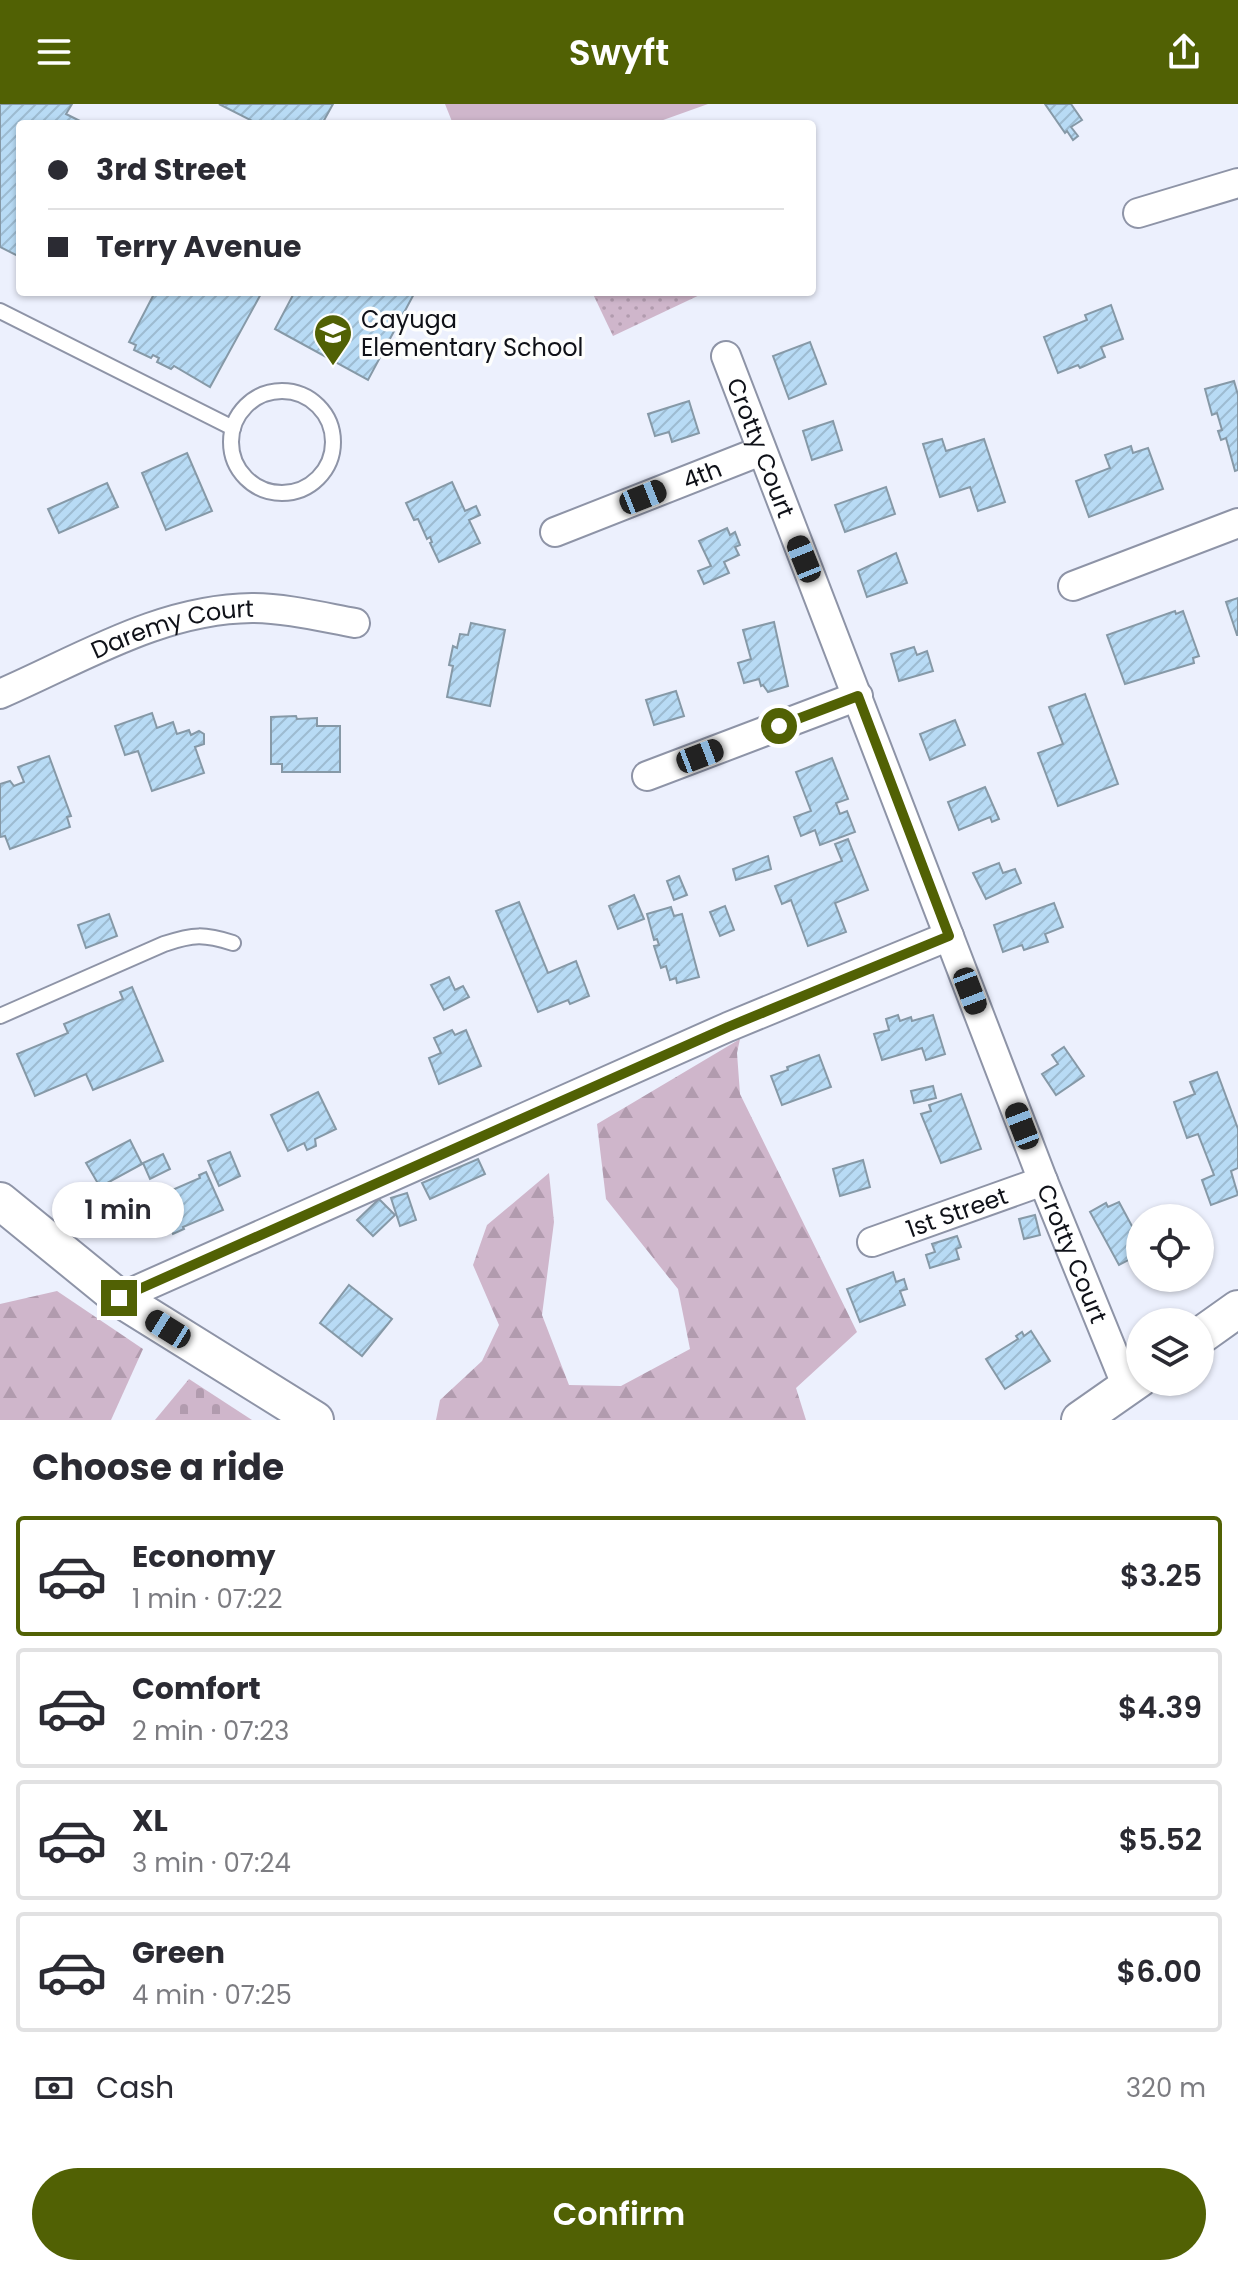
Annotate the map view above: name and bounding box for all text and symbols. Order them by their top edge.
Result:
text: Swyft [569,27,669,78]
icon: menu [32,30,76,74]
icon: share [1162,30,1206,74]
text: 3rd Street [96,148,246,191]
text: Terry Avenue [96,225,302,268]
place label: Cayuga Elementary School [361,303,584,364]
school or university icon: Cayuga Elementary School [312,312,354,367]
street label: Crotty Court [719,373,803,522]
street label: 4th [678,452,726,497]
car [616,477,670,517]
car [784,532,824,586]
street label: Daremy Court [85,591,254,666]
route start [761,708,797,744]
car [673,736,727,776]
car [950,964,990,1018]
car [1002,1099,1042,1153]
street label: 1st Street [901,1178,1012,1245]
street label: Crotty Court [1029,1179,1116,1328]
callout: 1 min [53,1182,185,1238]
text: 1 min [84,1192,152,1228]
map controls [1126,1204,1214,1396]
button: locate [1126,1204,1214,1292]
route end [101,1280,137,1316]
car [141,1306,195,1352]
button: layers [1126,1308,1214,1396]
text: Choose a ride [32,1442,284,1493]
text: Economy [132,1535,276,1578]
icon: car [36,1540,108,1612]
text: $3.25 [1120,1554,1202,1597]
text: 1 min · 07:22 [132,1581,282,1617]
text: Comfort [132,1667,261,1710]
icon: car [36,1672,108,1744]
text: $4.39 [1118,1686,1202,1729]
text: 2 min · 07:23 [132,1713,289,1749]
text: XL [132,1799,168,1842]
icon: car [36,1804,108,1876]
text: $5.52 [1119,1818,1202,1861]
text: 3 min · 07:24 [132,1845,291,1881]
text: Green [132,1931,225,1974]
icon: car [36,1936,108,2008]
text: $6.00 [1117,1950,1202,1993]
text: 4 min · 07:25 [132,1977,292,2013]
icon: cash [32,2066,76,2110]
text: Cash [96,2066,174,2109]
text: 320 m [1126,2070,1206,2106]
button: Confirm [32,2168,1206,2260]

